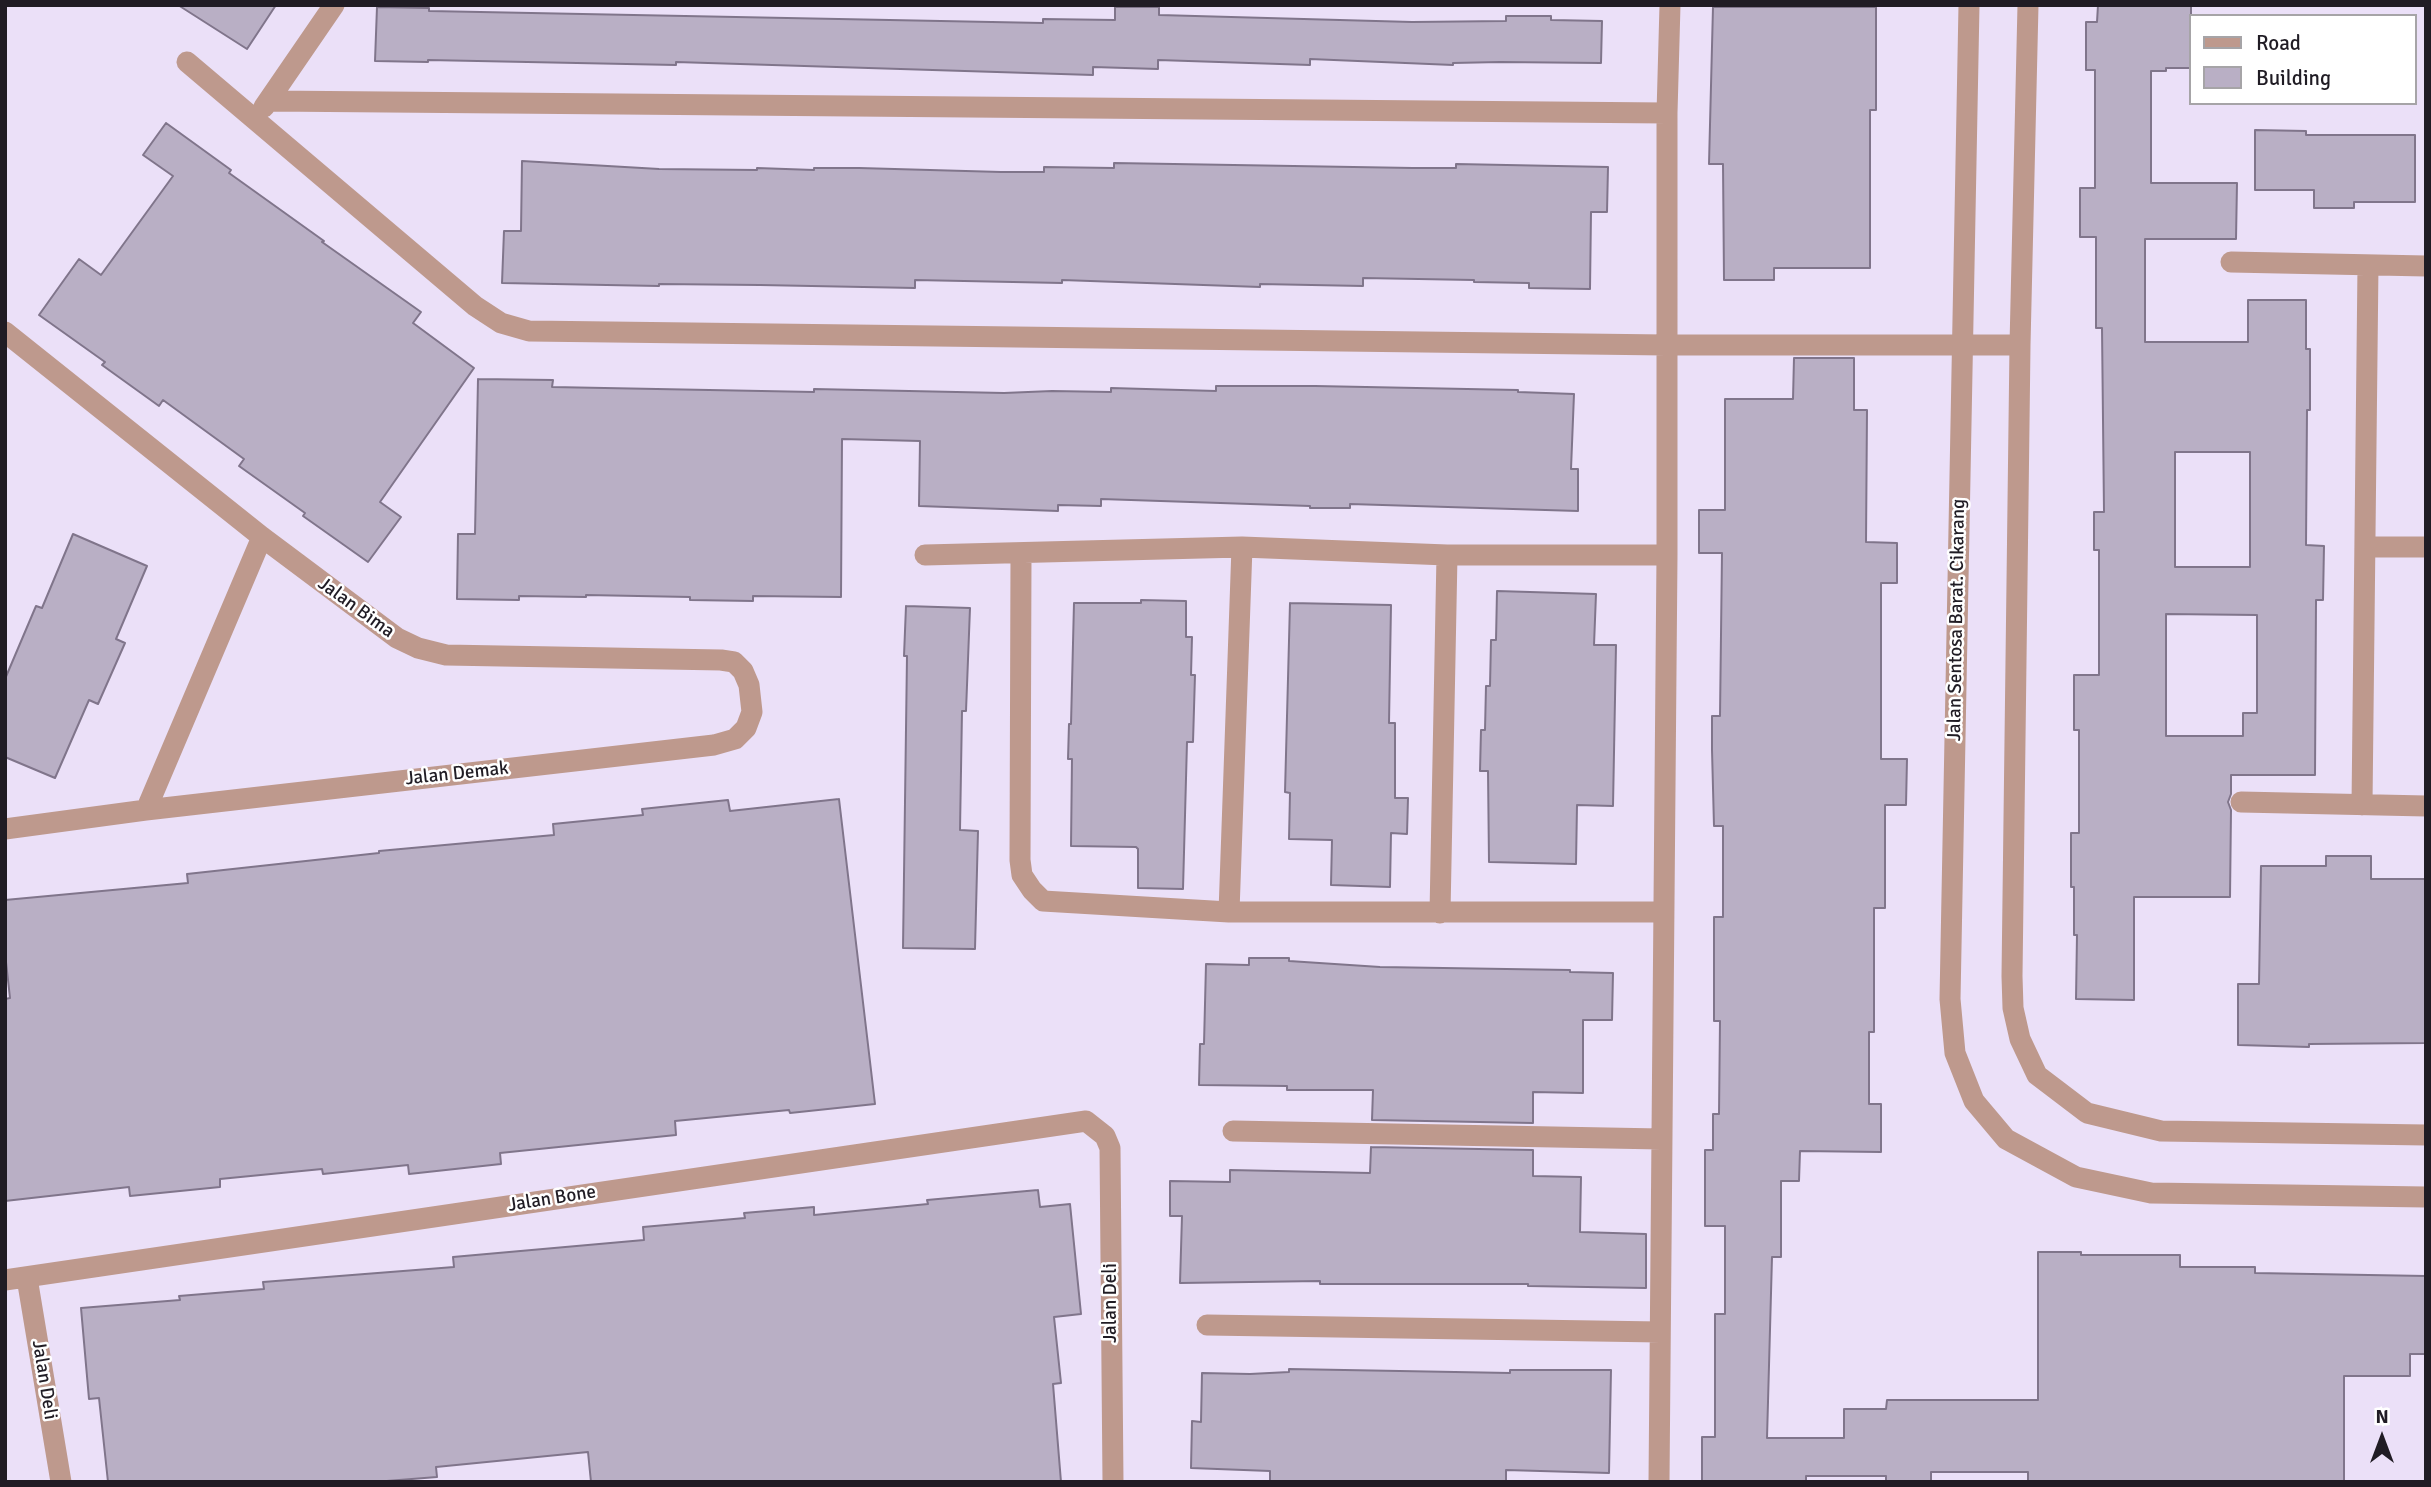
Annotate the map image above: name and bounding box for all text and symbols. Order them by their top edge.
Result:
legend [2190,14,2417,105]
text: Road [2256,30,2301,56]
text: Building [2256,65,2331,91]
street label: Jalan Sentosa Barat. Cikarang [1943,499,1971,741]
street label: Jalan Bima [313,573,399,643]
street label: Jalan Demak [404,757,510,791]
street label: Jalan Bone [506,1181,598,1217]
street label: Jalan Deli [1100,1263,1122,1343]
street label: Jalan Deli [26,1339,62,1421]
north arrow [2347,1403,2417,1473]
text: N [2375,1405,2389,1429]

